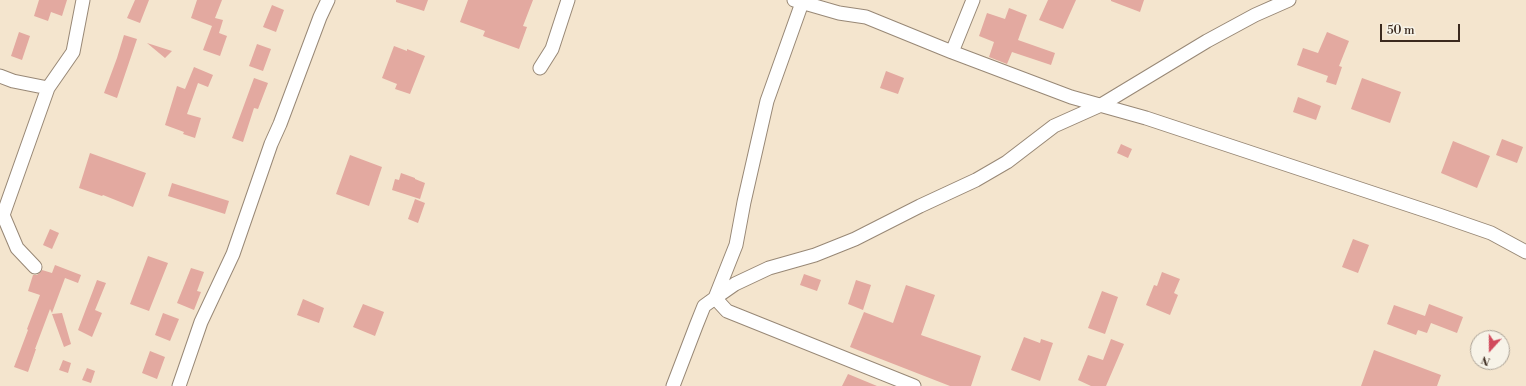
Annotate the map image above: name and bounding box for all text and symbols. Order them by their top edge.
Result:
scale bar [1382,16,1462,42]
text: 50 m [1387,23,1415,38]
north arrow [1470,330,1510,370]
text: N [1479,352,1493,368]

